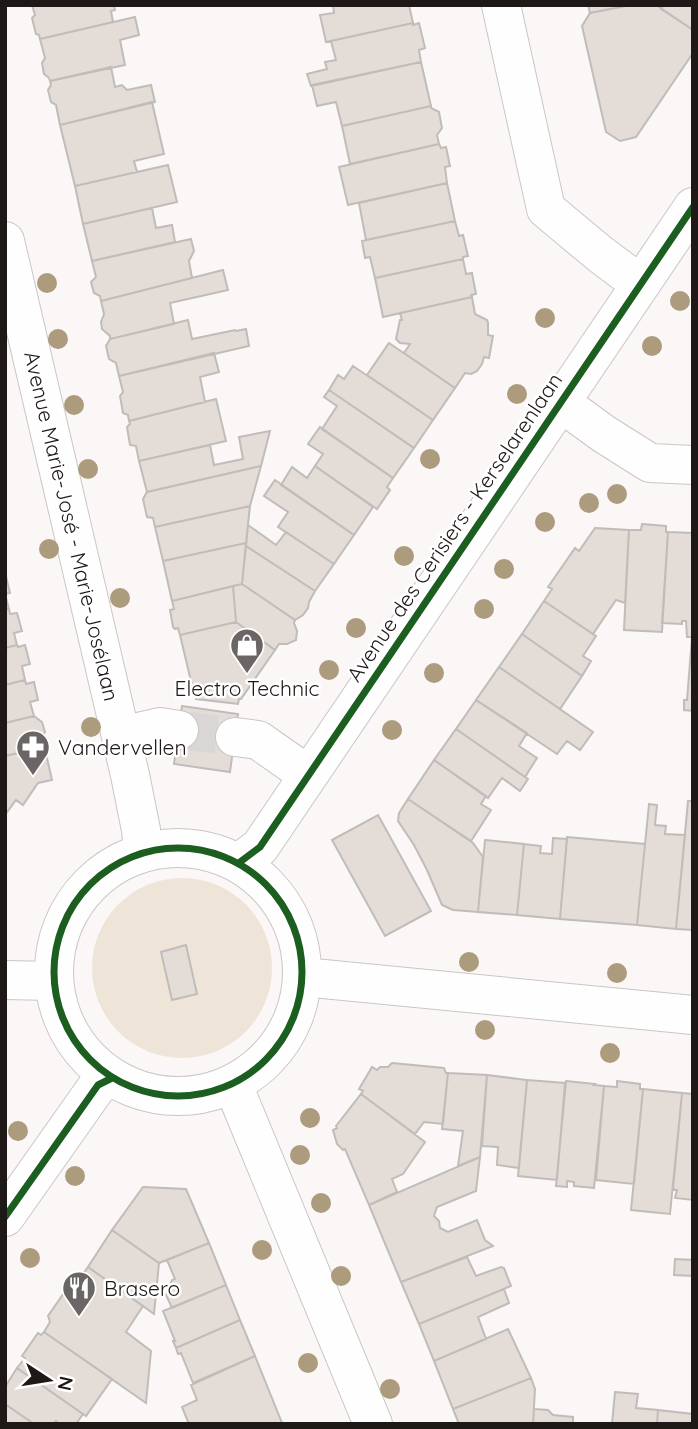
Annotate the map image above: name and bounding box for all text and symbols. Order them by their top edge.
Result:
street label: Avenue Marie-José - Marie-Josélaan [19,349,125,703]
street label: Avenue des Cerisiers - Kerselarenlaan [341,368,567,686]
shop icon: Electro Technic [228,626,266,675]
place label: Electro Technic [175,675,320,701]
pharmacy icon: Vandervellen [14,728,52,777]
place label: Vandervellen [58,734,187,760]
restaurant icon: Brasero [60,1269,98,1318]
place label: Brasero [104,1275,180,1301]
north arrow [14,1345,84,1415]
text: N [52,1374,79,1393]

